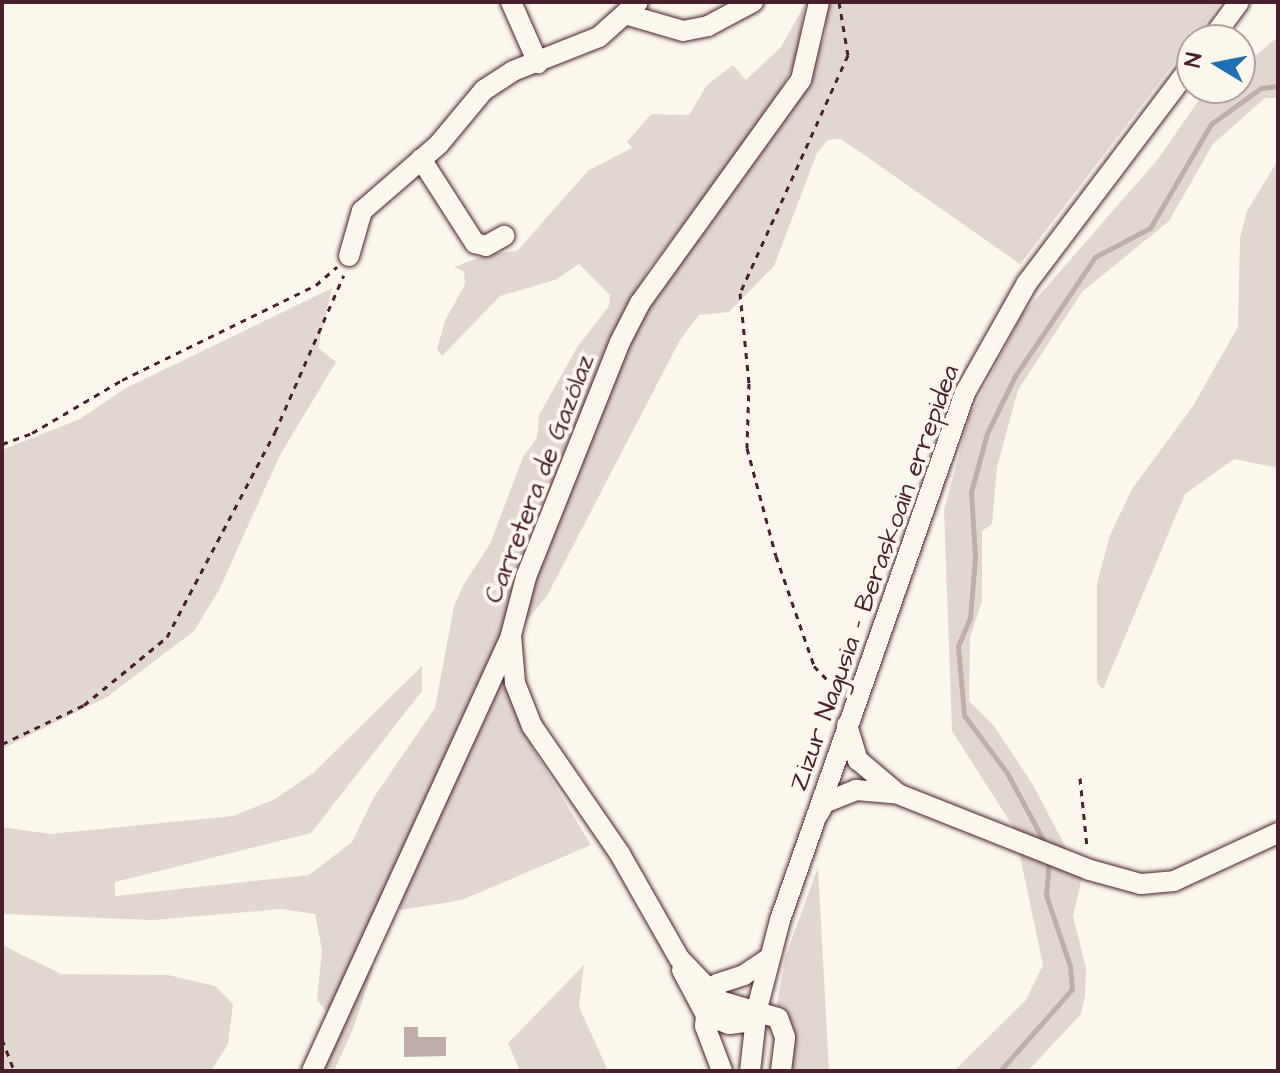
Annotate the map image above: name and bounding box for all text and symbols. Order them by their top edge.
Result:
north arrow [1176,24,1256,104]
text: N [1177,51,1210,70]
street label: Carretera de Gazólaz [478,350,602,608]
street label: Zizur Nagusia - Beraskoain errepidea [783,361,967,795]

